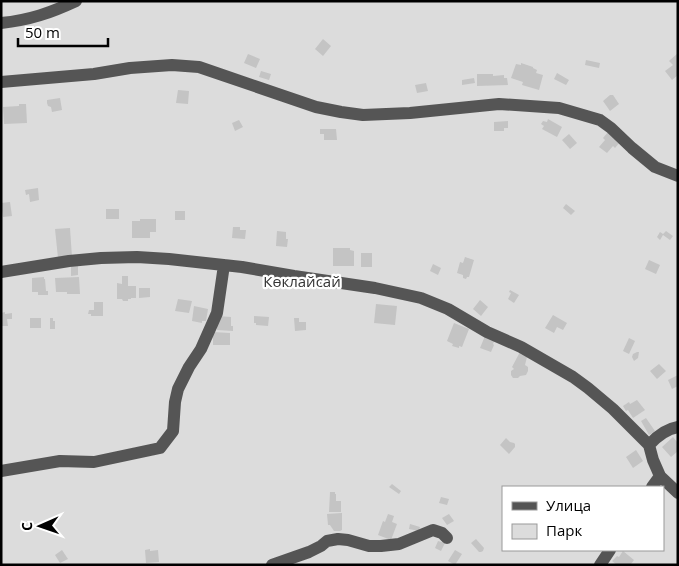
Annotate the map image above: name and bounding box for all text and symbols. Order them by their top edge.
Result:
scale bar [18,15,108,47]
text: 50 m [25,22,60,42]
park label: Көклайсай [263,271,341,291]
legend [502,486,664,551]
text: Улица [546,495,591,515]
north arrow [15,501,65,551]
text: Парк [546,520,582,540]
text: С [17,522,36,531]

